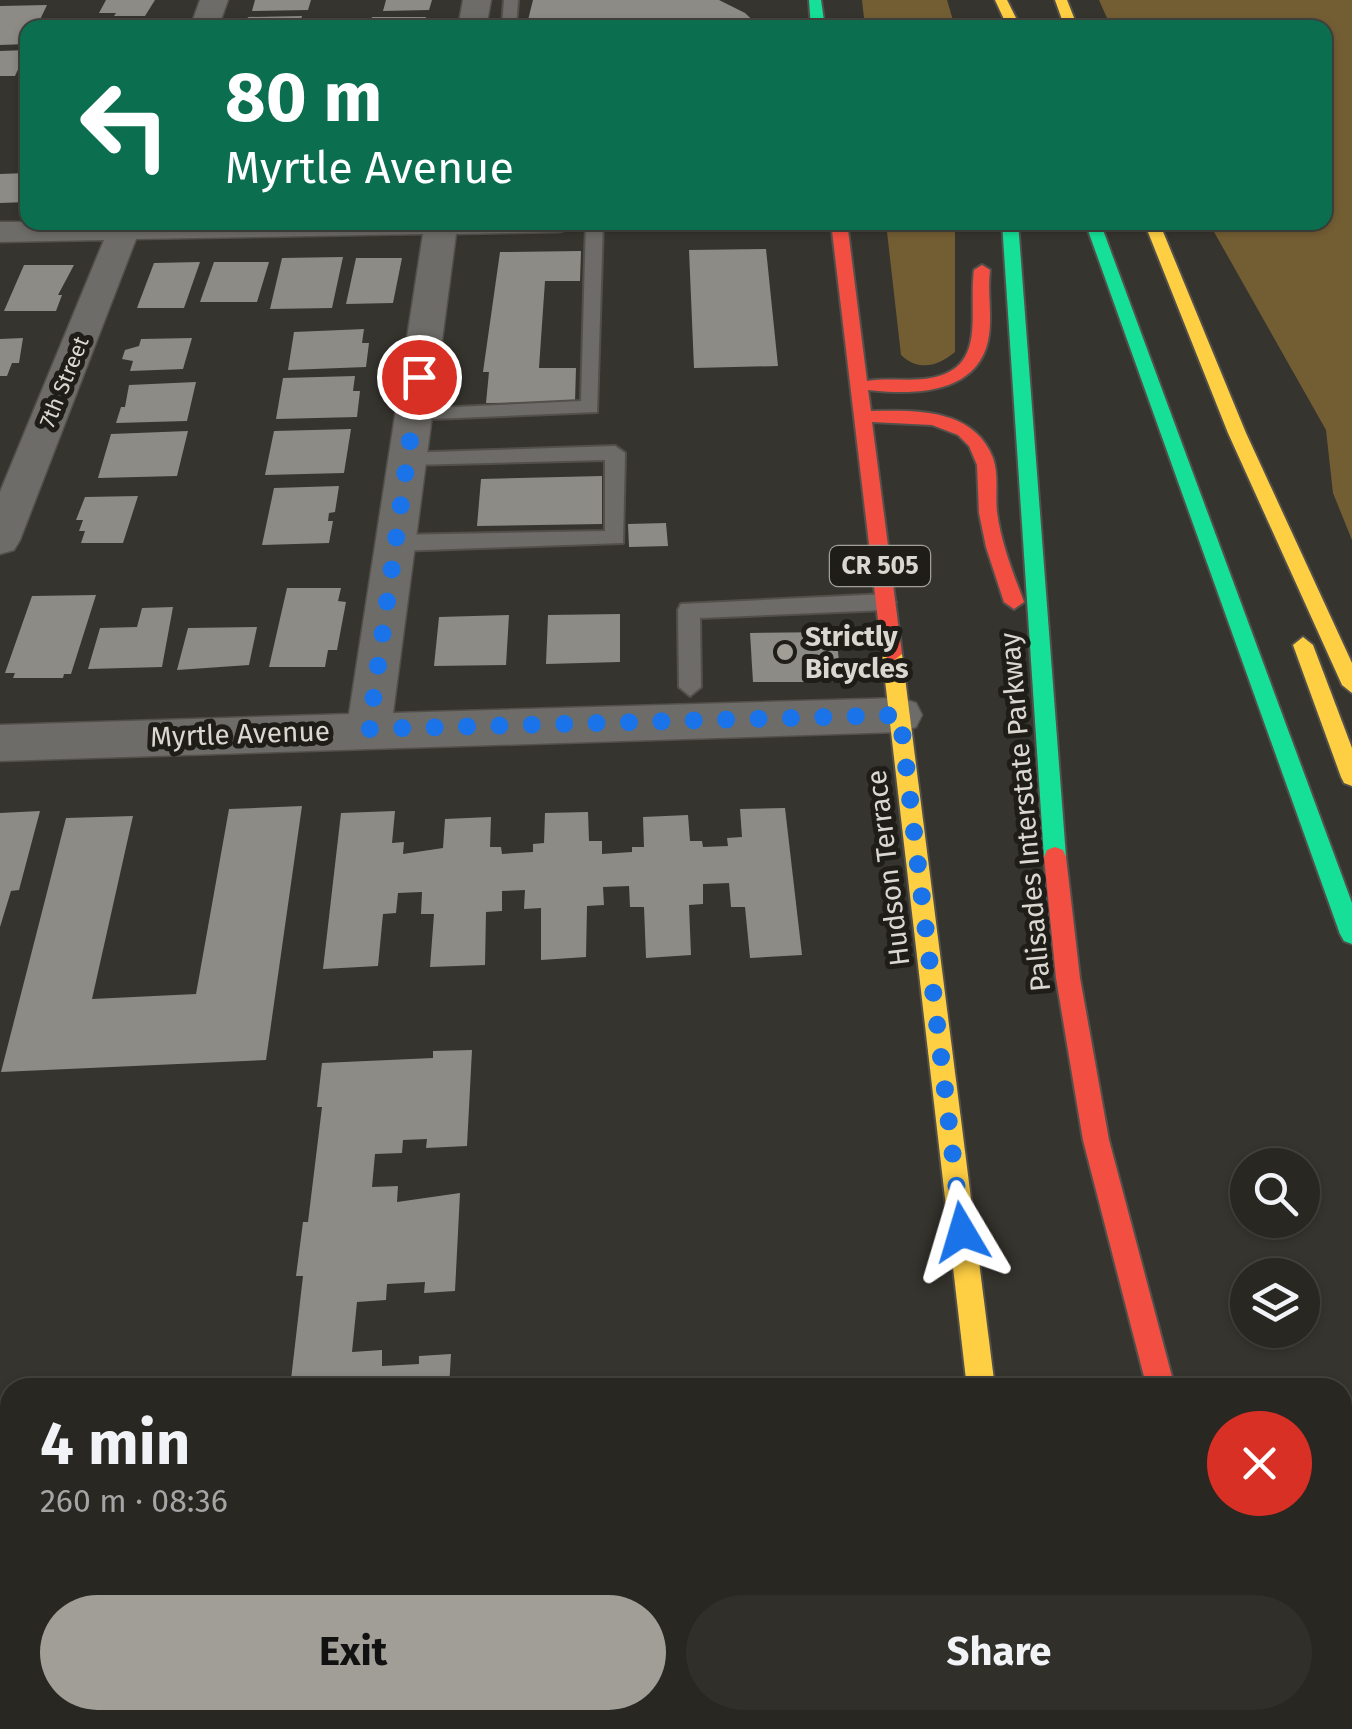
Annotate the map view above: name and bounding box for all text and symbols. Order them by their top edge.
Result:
text: 80 m [225,56,382,140]
icon: left [60,60,190,190]
text: Myrtle Avenue [225,141,514,195]
street label: 7th Street [33,332,95,432]
pin [377,335,462,420]
icon: arrive [392,350,447,405]
road number: CR 505 [830,546,930,586]
place label: Strictly Bicycles [805,620,908,685]
street label: Palisades Interstate Parkway [993,631,1057,993]
marker: Strictly Bicycles [774,641,796,663]
street label: Myrtle Avenue [150,714,330,754]
street label: Hudson Terrace [860,768,916,968]
map controls [1230,1148,1320,1348]
button: search [1230,1148,1320,1238]
position arrow [910,1180,1014,1284]
button: layers [1230,1258,1320,1348]
text: 4 min [40,1408,190,1480]
button: close [1207,1411,1312,1516]
text: 260 m · 08:36 [40,1482,228,1520]
button: Exit [40,1595,666,1710]
button: Share [686,1595,1312,1710]

